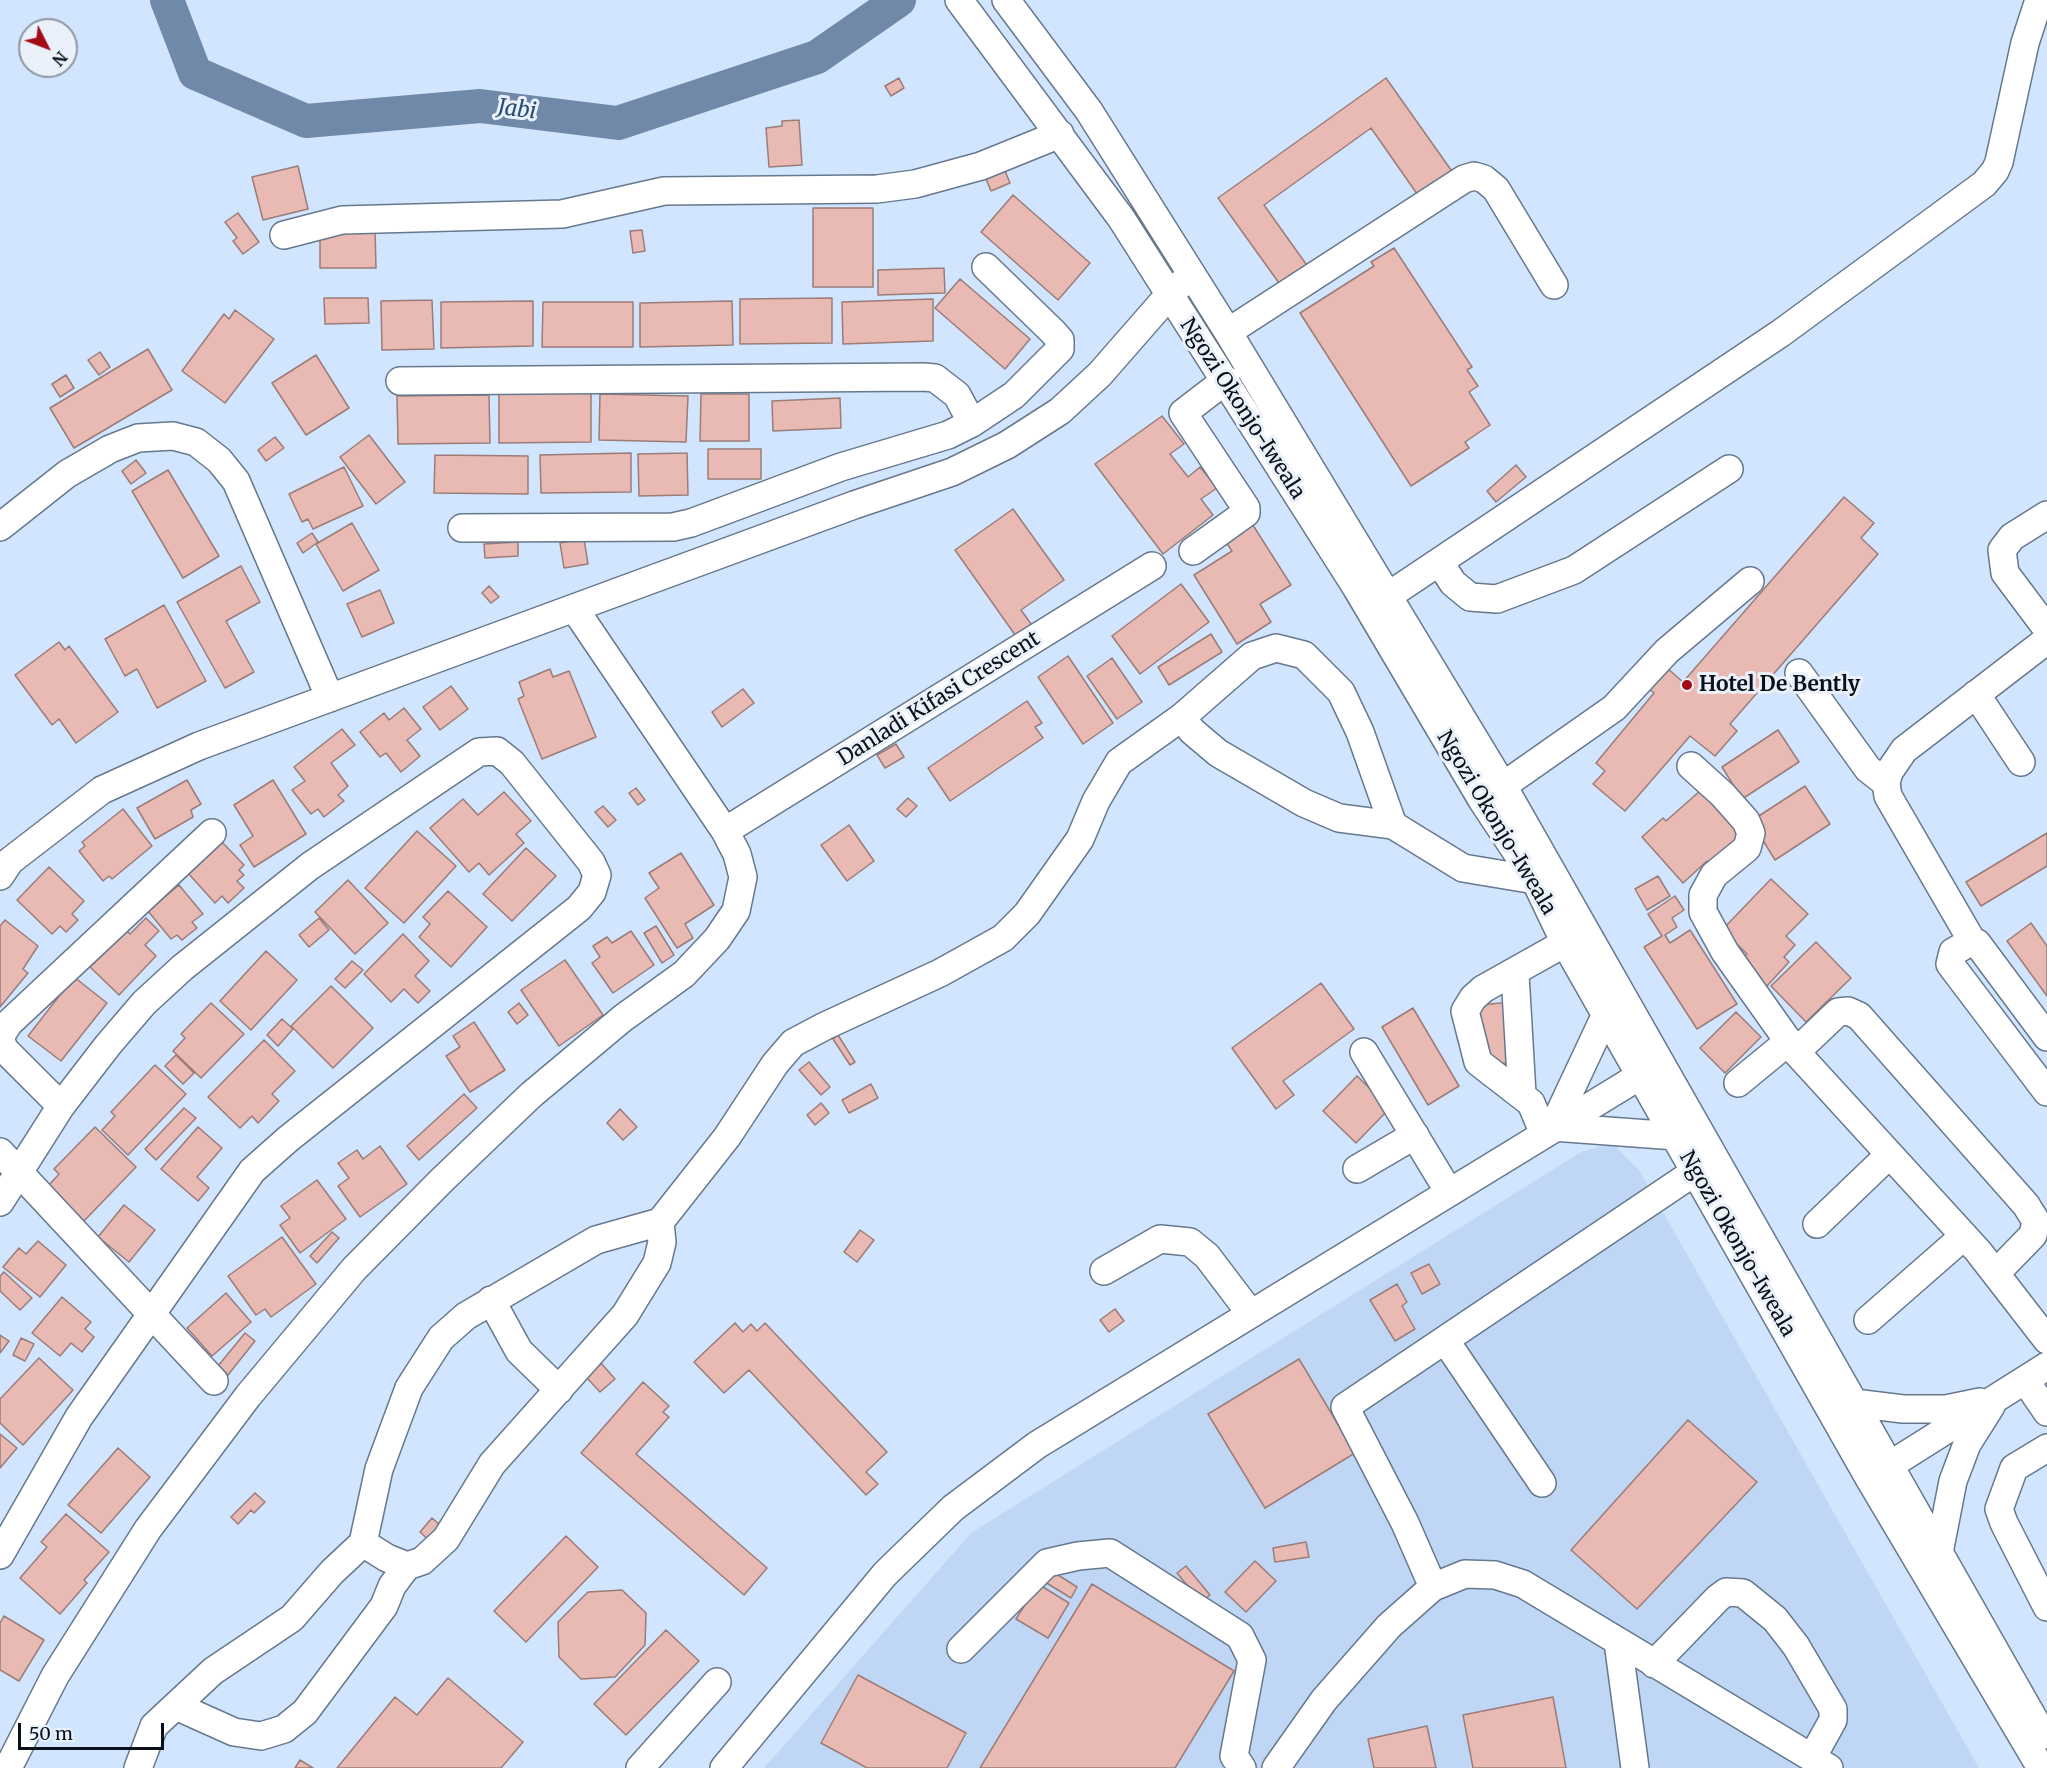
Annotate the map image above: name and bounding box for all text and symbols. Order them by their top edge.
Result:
north arrow [18,18,78,78]
text: N [48,47,72,70]
water label: Jabi [497,95,537,125]
street label: Ngozi Okonjo-Iweala [1174,314,1310,504]
street label: Danladi Kifasi Crescent [833,626,1045,772]
place label: Hotel De Bently [1699,672,1860,698]
marker: Hotel De Bently [1680,678,1694,692]
street label: Ngozi Okonjo-Iweala [1431,726,1561,920]
street label: Ngozi Okonjo-Iweala [1674,1147,1800,1341]
scale bar [21,1711,166,1749]
text: 50 m [29,1722,73,1745]

